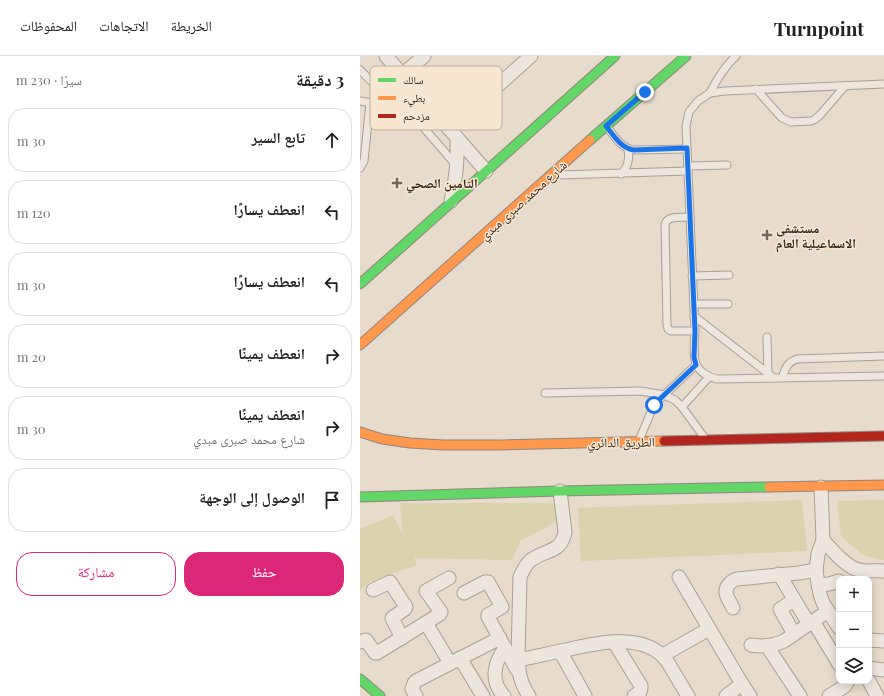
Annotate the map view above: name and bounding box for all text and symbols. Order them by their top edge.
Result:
text: Turnpoint [774,15,864,41]
text: المحفوظات [20,16,77,35]
text: الاتجاهات [99,16,149,35]
text: الخريطة [171,16,212,35]
legend [370,66,502,130]
text: 3 دقيقة [296,68,344,90]
text: سيرًا · 230 m [16,71,82,88]
text: سالك [403,72,423,87]
route end [636,83,654,101]
text: بطيء [403,90,425,107]
text: مزدحم [403,108,430,124]
text: تابع السير [251,127,305,147]
icon: ahead [321,129,343,151]
text: 30 m [17,132,45,149]
street label: شارع محمد صبرى مبدي [475,156,572,246]
place label: التامين الصحي [406,174,478,194]
marker: التامين الصحي [391,177,403,189]
text: انعطف يسارًا [233,199,305,219]
icon: left [321,201,343,223]
text: 120 m [17,204,51,221]
place label: مستشفى الاسماعيلية العام [776,219,856,253]
marker: مستشفى الاسماعيلية العام [761,229,773,241]
text: انعطف يسارًا [233,271,305,291]
icon: left [321,273,343,295]
text: 30 m [17,276,45,293]
text: انعطف يمينًا [238,343,305,363]
icon: right [321,345,343,367]
text: 20 m [17,348,46,365]
route start [645,396,663,414]
text: انعطف يمينًا [238,404,305,424]
icon: right [321,417,343,439]
text: 30 m [17,420,45,437]
text: شارع محمد صبرى مبدي [193,430,305,447]
street label: الطريق الدائري [587,432,655,454]
text: الوصول إلى الوجهة [199,487,305,507]
icon: arrive [321,489,343,511]
button: مشاركة [16,552,176,596]
button: حفظ [184,552,344,596]
map controls [836,576,872,684]
button: + [836,576,872,612]
button: − [836,612,872,648]
button: layers [836,648,872,684]

